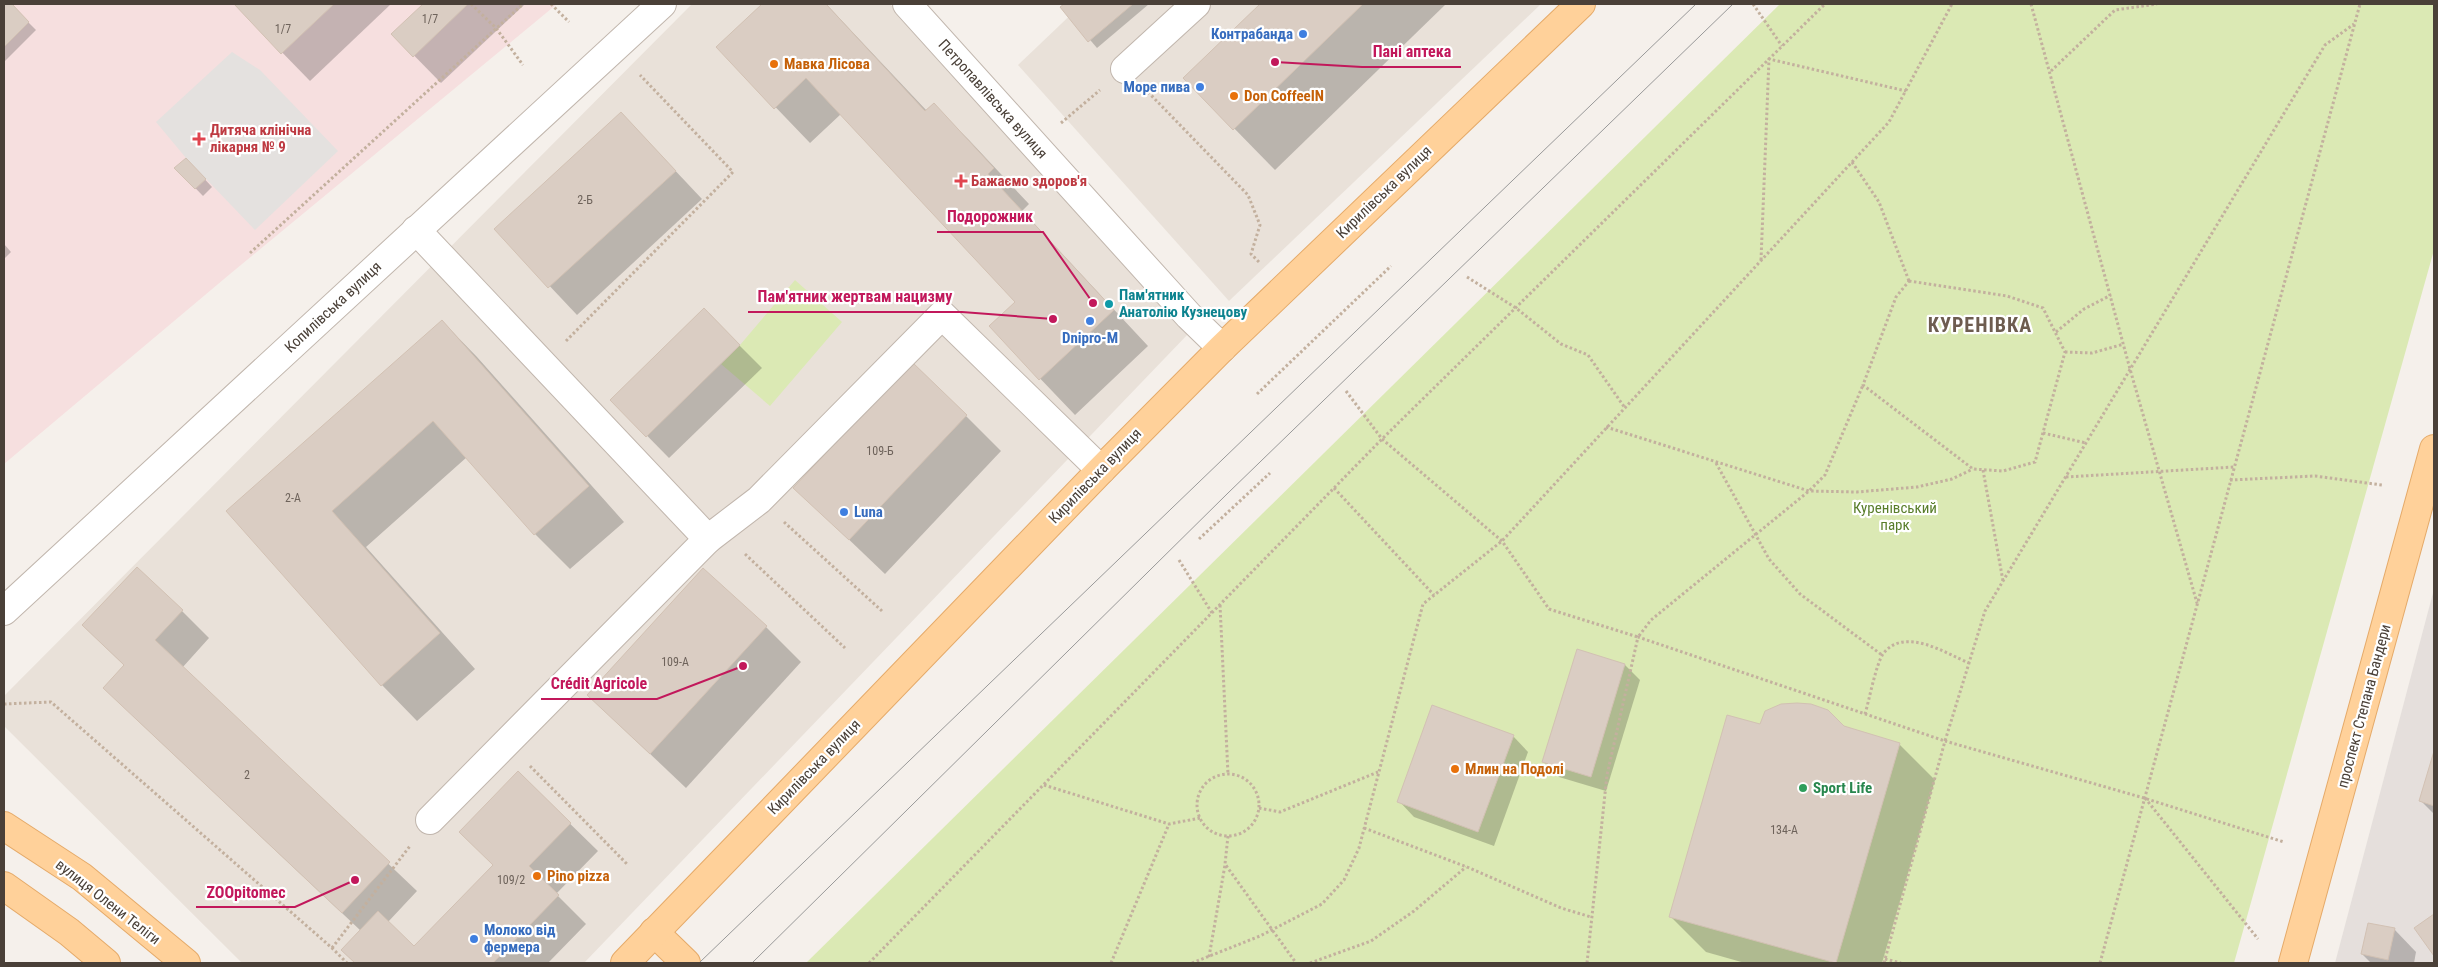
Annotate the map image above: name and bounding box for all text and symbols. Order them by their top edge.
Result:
house number: 1/7 [422,12,438,26]
house number: 1/7 [275,22,291,36]
place label: Контрабанда [1211,25,1293,43]
marker: Контрабанда [1297,28,1309,40]
street label: Петропавлівська вулиця [935,36,1051,162]
callout: Пані аптека [1362,36,1461,67]
text: Пані аптека [1373,42,1452,61]
place label: Мавка Лісова [784,55,870,73]
marker: Мавка Лісова [768,58,780,70]
place label: Море пива [1124,78,1190,96]
marker: Море пива [1194,81,1206,93]
place label: Don CoffeeIN [1244,87,1324,105]
marker: Don CoffeeIN [1228,90,1240,102]
place label: Дитяча клінічна лікарня № 9 [210,121,311,156]
marker: Дитяча клінічна лікарня № 9 [192,132,206,146]
street label: Кирилівська вулиця [1333,142,1435,242]
place label: Бажаємо здоров'я [971,172,1087,190]
marker: Бажаємо здоров'я [955,175,967,187]
house number: 2-Б [577,193,593,207]
callout: Подорожник [937,201,1043,232]
text: Подорожник [947,207,1033,226]
street label: Копилівська вулиця [281,258,385,356]
callout: Пам'ятник жертвам нацизму [748,281,962,312]
place label: Пам'ятник Анатолію Кузнецову [1119,286,1248,321]
text: Пам'ятник жертвам нацизму [758,287,952,306]
marker: Пам'ятник Анатолію Кузнецову [1103,298,1115,310]
district label: КУРЕНІВКА [1928,313,2032,337]
marker: Dnipro-M [1084,315,1096,327]
place label: Dnipro-M [1062,329,1118,347]
street label: Кирилівська вулиця [1045,425,1145,527]
house number: 109-Б [866,444,894,458]
house number: 2-А [285,491,301,505]
park label: Куренівський парк [1853,499,1937,534]
place label: Luna [854,503,883,521]
marker: Luna [838,506,850,518]
street label: проспект Степана Бандери [2333,622,2395,790]
house number: 109-А [661,655,689,669]
callout: Crédit Agricole [541,668,657,699]
text: Crédit Agricole [551,674,648,693]
street label: Кирилівська вулиця [764,716,864,818]
place label: Млин на Подолі [1465,760,1564,778]
marker: Млин на Подолі [1449,763,1461,775]
house number: 2 [244,768,250,782]
place label: Sport Life [1813,779,1872,797]
marker: Sport Life [1797,782,1809,794]
house number: 134-А [1770,823,1798,837]
street label: вулиця Олени Теліги [52,856,164,948]
place label: Pino pizza [547,867,609,885]
marker: Pino pizza [531,870,543,882]
house number: 109/2 [497,873,525,887]
callout: ZOOpitomec [196,876,295,907]
text: ZOOpitomec [206,883,286,902]
place label: Молоко від фермера [484,921,556,956]
marker: Молоко від фермера [468,933,480,945]

